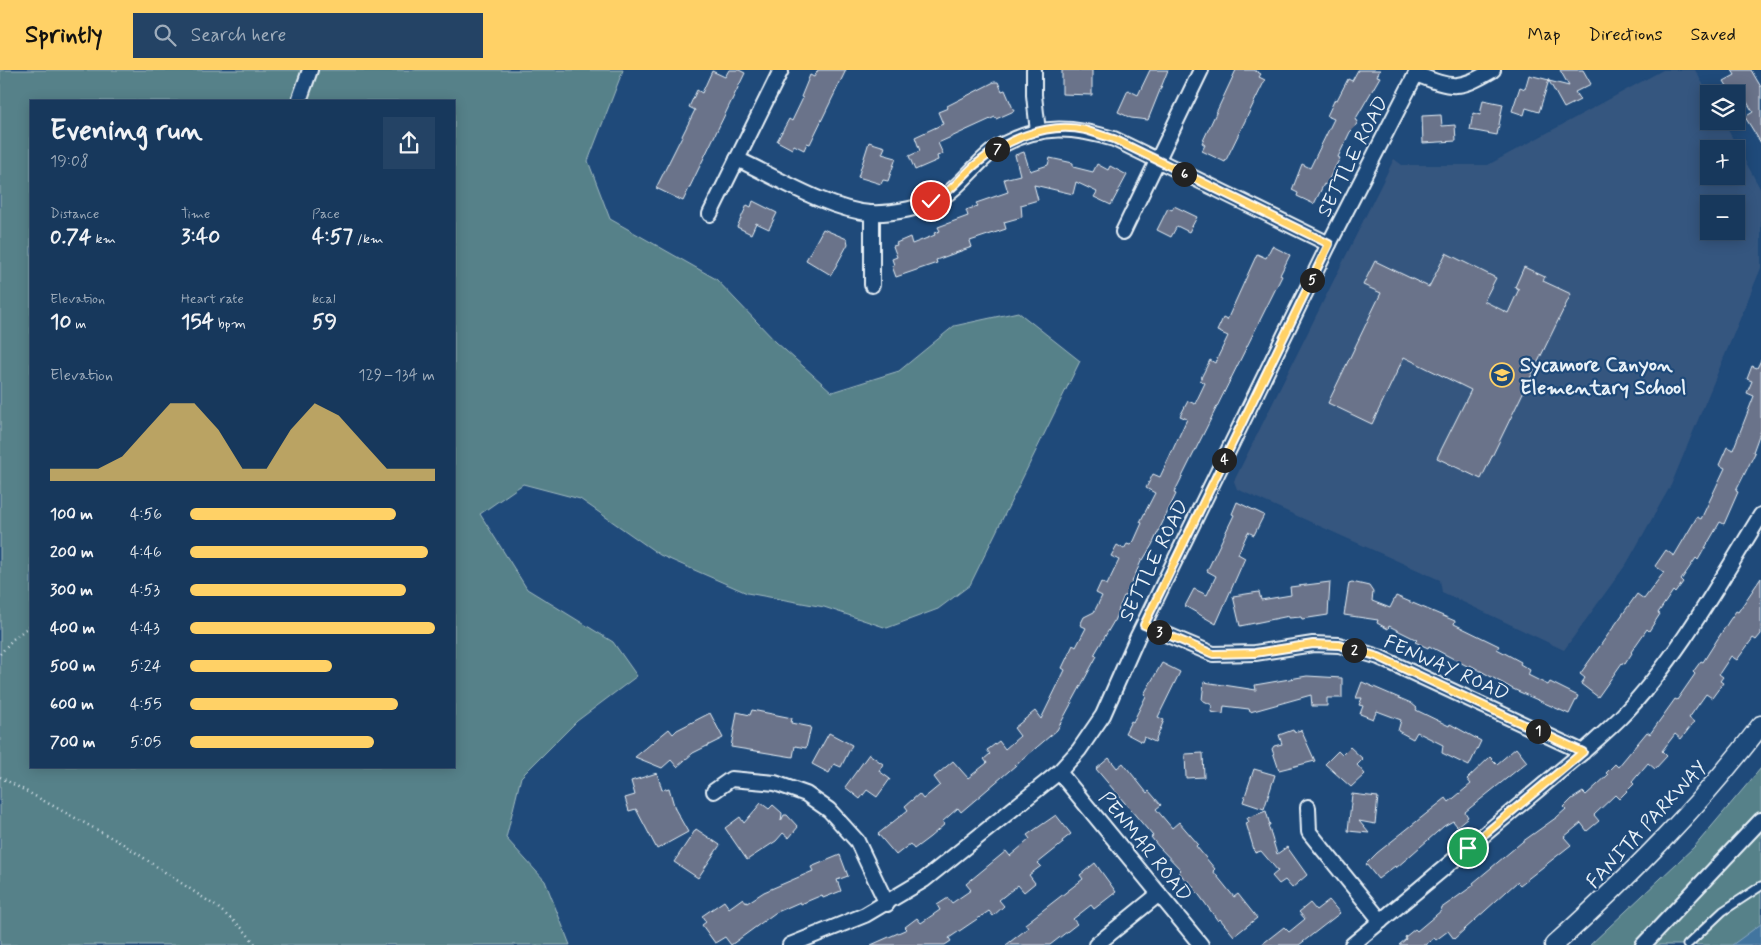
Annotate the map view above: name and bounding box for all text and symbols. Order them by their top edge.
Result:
search box [133,13,483,58]
text: Sprintly [25,20,103,51]
icon: search [151,21,179,49]
text: Search here [191,23,286,48]
text: Map [1528,23,1561,47]
text: Directions [1589,23,1663,47]
text: Saved [1691,23,1736,47]
map controls [1700,85,1745,240]
button: layers [1700,85,1745,130]
street label: SETTLE ROAD [1311,92,1395,222]
text: Evening run [50,113,203,150]
button: share [383,117,435,169]
pin: 7 [984,136,1010,162]
text: 7 [993,140,1002,158]
button: + [1700,140,1745,185]
text: 19:08 [50,151,89,172]
pin: 6 [1172,162,1196,186]
text: 6 [1181,165,1188,183]
pin [910,180,952,222]
icon: check [917,187,945,215]
button: − [1700,195,1745,240]
text: Distance [50,205,99,223]
text: Time [181,205,210,223]
text: Pace [312,205,340,223]
text: 0.74 [50,223,92,251]
text: 3:40 [181,223,220,251]
text: 4:57 [312,223,353,251]
text: km [92,230,116,248]
text: /km [353,230,383,248]
pin: 5 [1300,268,1324,292]
text: 5 [1308,271,1317,289]
text: Elevation [50,290,105,308]
text: Heart rate [181,290,244,308]
text: kcal [312,290,336,308]
text: 10 [50,308,71,336]
text: 154 [181,308,214,336]
text: 59 [312,308,337,336]
text: m [71,315,86,333]
text: bpm [214,315,246,333]
place label: Sycamore Canyon Elementary School [1520,352,1686,402]
school or university icon: Sycamore Canyon Elementary School [1489,362,1515,388]
text: Elevation [50,365,113,386]
text: 129–134 m [358,365,435,386]
pin: 4 [1212,448,1236,472]
text: 4 [1220,451,1229,469]
street label: SETTLE ROAD [1113,495,1196,626]
text: 100 m [50,504,93,525]
text: 4:56 [130,504,162,525]
text: 200 m [50,542,94,563]
text: 4:46 [130,542,162,563]
text: 300 m [50,580,93,601]
text: 4:53 [130,580,160,601]
text: 400 m [50,618,95,639]
text: 4:43 [130,618,160,639]
pin: 3 [1146,620,1172,644]
text: 3 [1156,623,1163,641]
street label: FENWAY ROAD [1380,629,1513,708]
pin: 2 [1342,638,1366,662]
text: 2 [1351,641,1358,659]
text: 500 m [50,656,95,677]
text: 5:24 [130,656,161,677]
text: 600 m [50,694,94,715]
text: 4:55 [130,694,162,715]
pin: 1 [1526,718,1550,744]
text: 1 [1535,722,1542,740]
text: 700 m [50,732,96,753]
text: 5:05 [130,732,161,753]
street label: FANITA PARKWAY [1581,755,1714,895]
street label: PENMAR ROAD [1092,786,1198,908]
pin [1447,827,1489,869]
icon: arrive [1454,834,1482,862]

